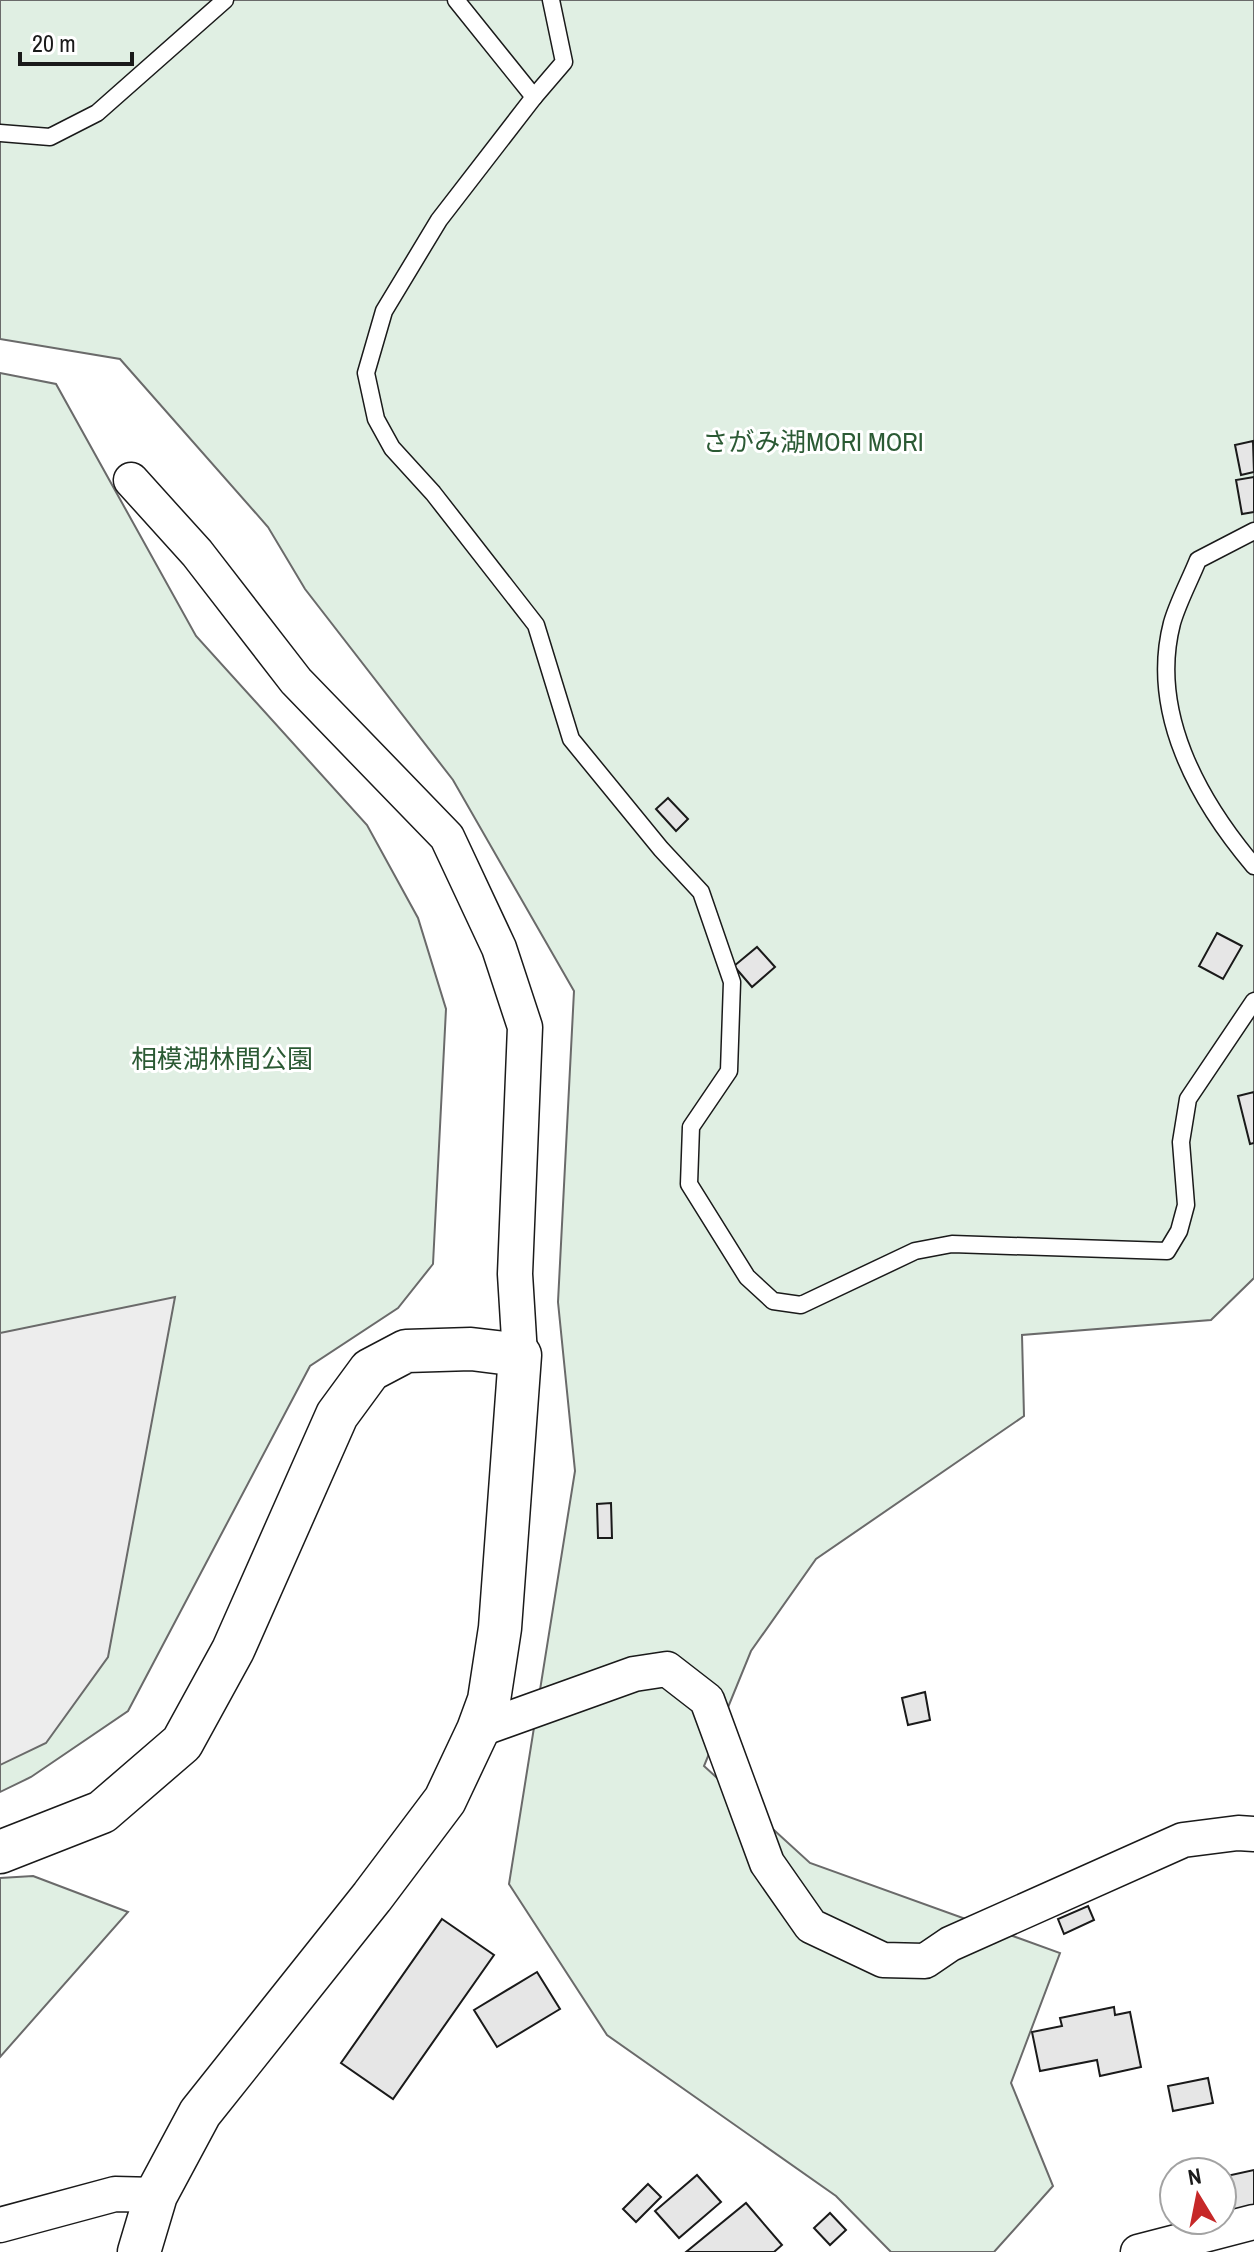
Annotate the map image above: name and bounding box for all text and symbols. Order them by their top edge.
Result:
scale bar [20,16,132,66]
text: 20 m [32,27,76,59]
park label: さがみ湖MORI MORI [702,424,924,459]
park label: 相模湖林間公園 [131,1041,313,1076]
north arrow [1158,2156,1238,2236]
text: N [1186,2160,1204,2192]

